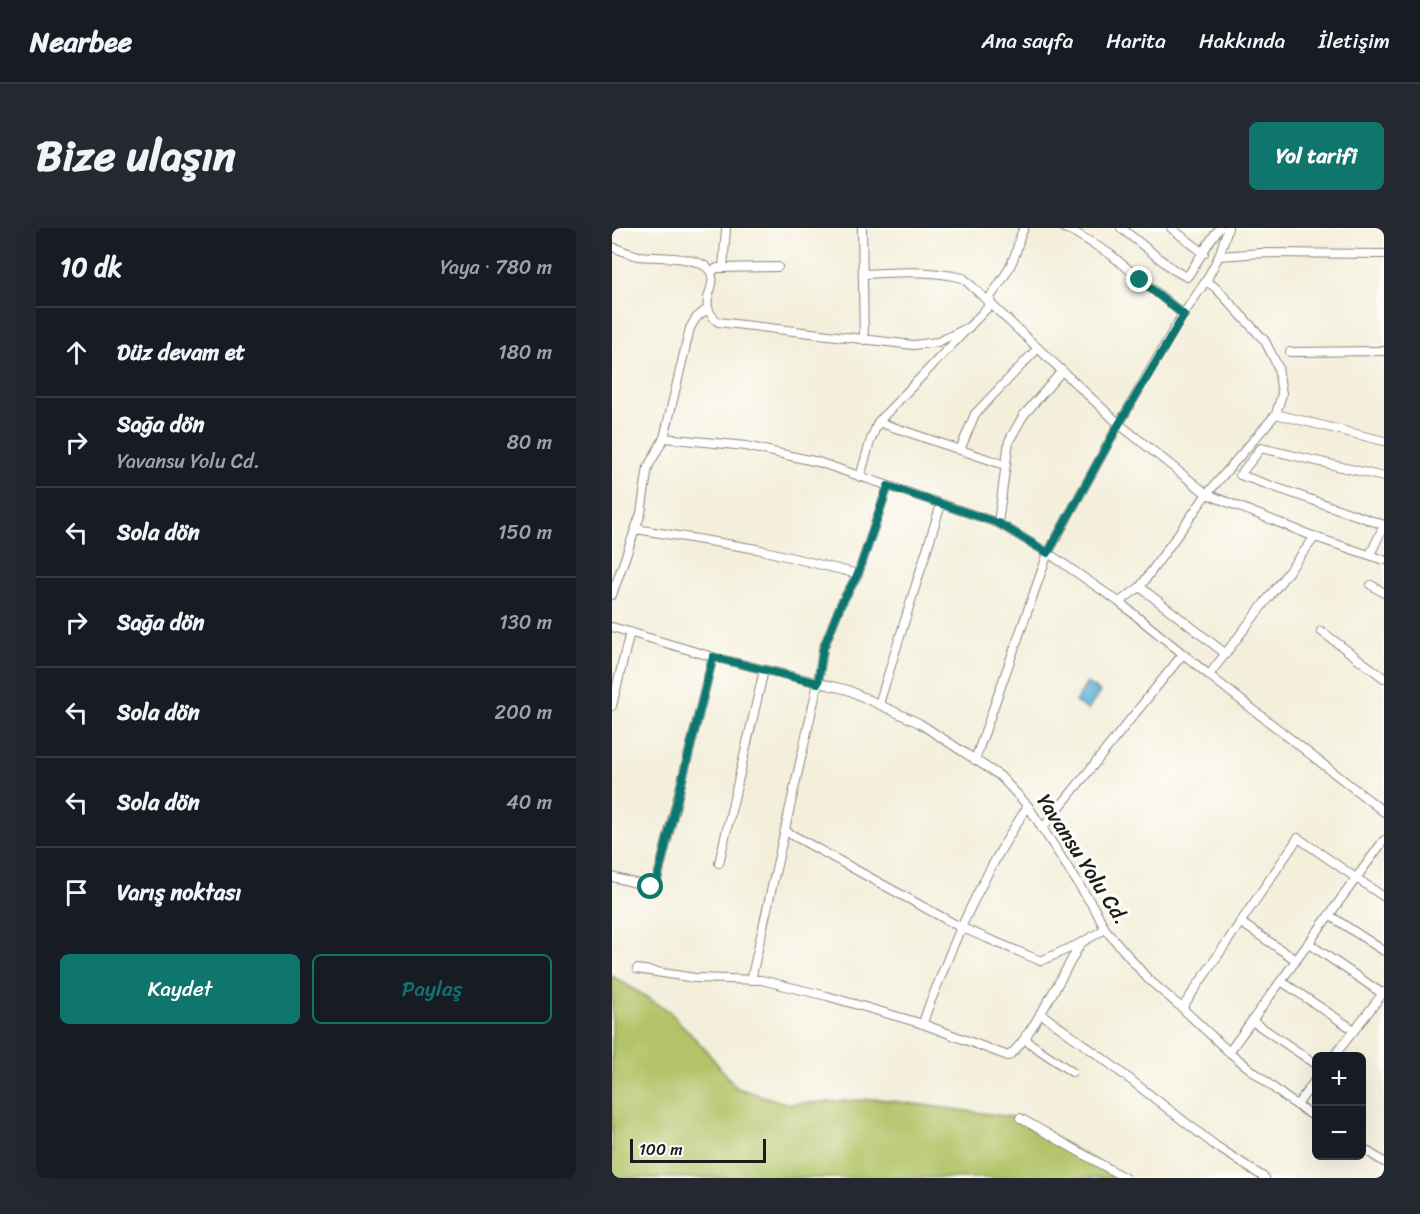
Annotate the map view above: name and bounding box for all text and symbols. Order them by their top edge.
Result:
text: Nearbee [30,17,132,66]
text: Ana sayfa [981,22,1073,60]
text: Harita [1106,22,1166,60]
text: Hakkında [1199,22,1285,60]
text: İletişim [1318,22,1390,60]
text: Bize ulaşın [36,119,236,193]
button: Yol tarifi [1249,122,1384,190]
text: 10 dk [60,244,122,290]
text: Yaya · 780 m [440,250,552,285]
route end [1126,266,1152,292]
text: Düz devam et [117,333,245,372]
text: 180 m [498,335,552,370]
icon: ahead [60,336,93,369]
text: Sağa dön [117,405,204,444]
text: 80 m [507,425,552,460]
icon: right [60,426,93,459]
text: Yavansu Yolu Cd. [117,444,260,479]
text: Sola dön [117,513,200,552]
text: 150 m [498,515,552,550]
icon: left [60,516,93,549]
text: Sağa dön [117,603,204,642]
text: 130 m [499,605,552,640]
icon: right [60,606,93,639]
text: Sola dön [117,693,200,732]
text: 200 m [495,695,552,730]
icon: left [60,696,93,729]
text: Sola dön [117,783,200,822]
text: 40 m [506,785,552,820]
icon: left [60,786,93,819]
street label: Yavansu Yolu Cd. [1026,786,1140,932]
text: Varış noktası [117,873,241,912]
route start [637,873,663,899]
icon: arrive [60,876,93,909]
button: Kaydet [60,954,300,1024]
button: Paylaş [312,954,552,1024]
map controls [1312,1052,1366,1160]
button: + [1312,1052,1366,1106]
button: − [1312,1106,1366,1160]
text: 100 m [639,1135,683,1164]
scale bar [630,1136,766,1164]

